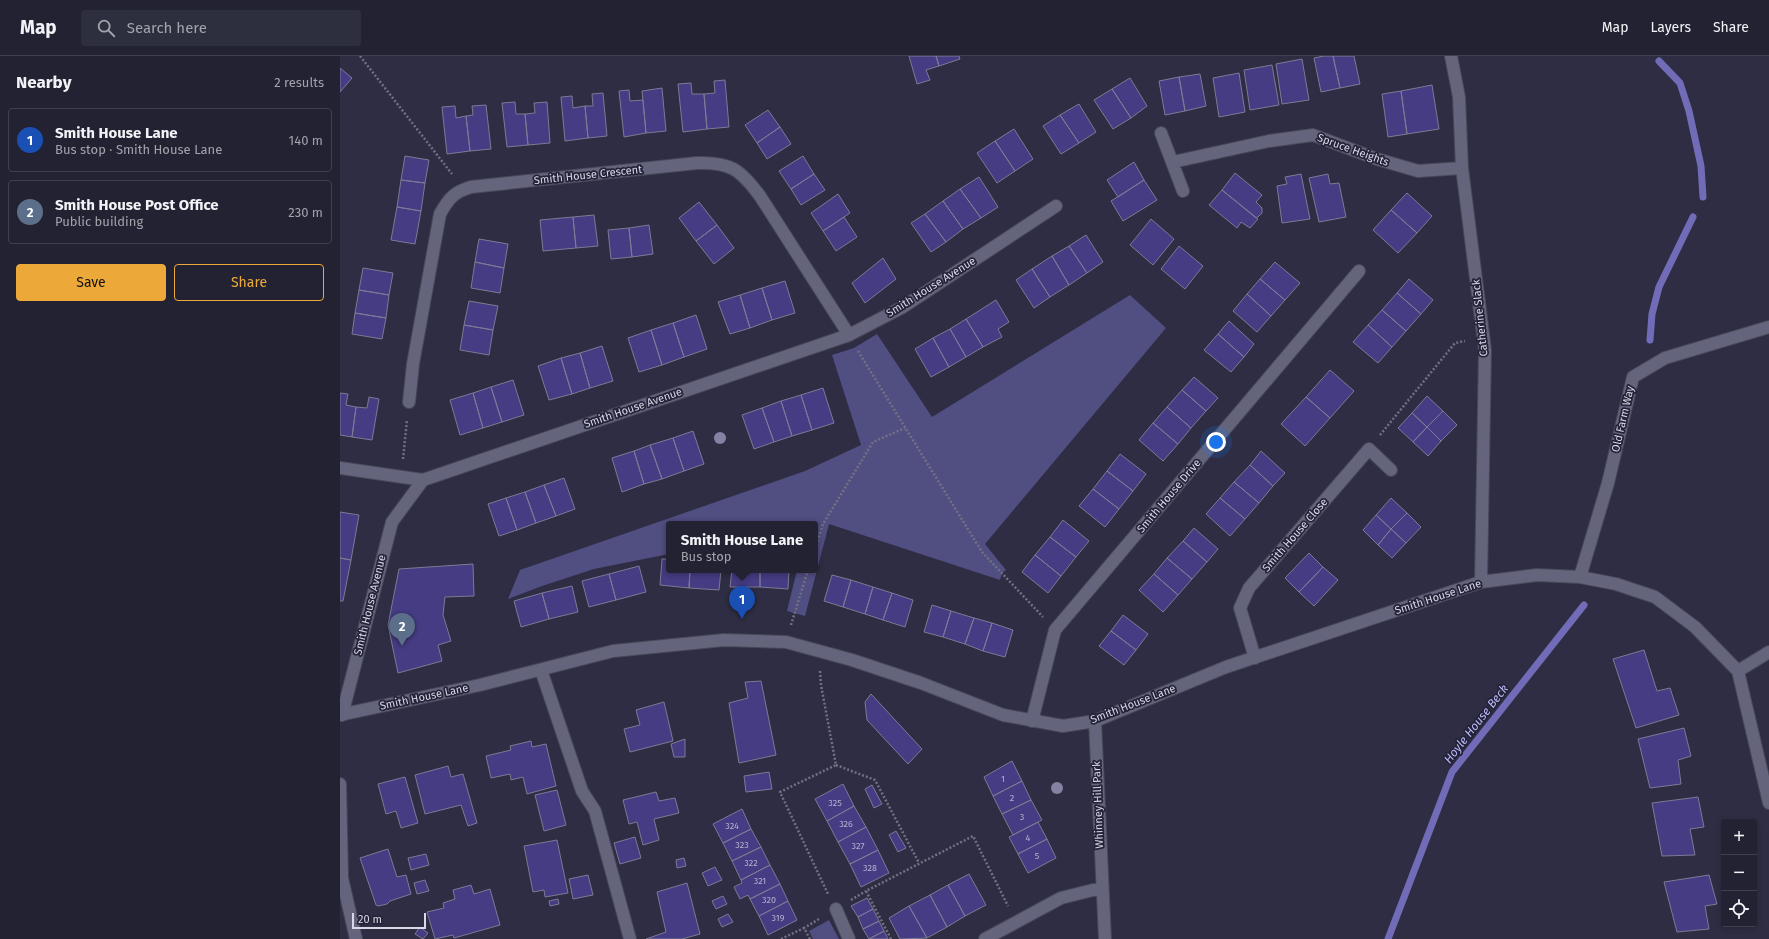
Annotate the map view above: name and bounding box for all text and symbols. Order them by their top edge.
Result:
search box [81,10,361,46]
text: Map [20,16,57,39]
icon: search [95,17,117,39]
text: Search here [127,19,207,37]
text: Map [1602,19,1628,36]
text: Layers [1650,19,1691,36]
text: Share [1713,19,1749,36]
text: Nearby [16,72,71,93]
text: 2 results [274,75,324,90]
text: Smith House Lane [55,124,178,142]
street label: Spruce Heights [1316,131,1390,169]
text: 1 [27,133,33,148]
text: 140 m [289,133,323,148]
text: Bus stop · Smith House Lane [55,142,222,157]
street label: Smith House Crescent [533,163,643,187]
text: Smith House Post Office [55,196,219,214]
text: 2 [27,205,33,220]
text: 230 m [288,205,323,220]
text: Public building [55,214,143,229]
street label: Smith House Avenue [884,254,978,320]
button: Save [16,264,166,301]
button: Share [174,264,324,301]
street label: Catherine Slack [1469,279,1490,357]
street label: Old Farm Way [1609,384,1637,453]
street label: Smith House Avenue [582,385,684,431]
your location [1206,432,1226,452]
street label: Smith House Drive [1134,457,1204,535]
street label: Smith House Close [1260,496,1330,574]
popup [666,521,818,573]
text: Smith House Lane [681,531,803,549]
text: Bus stop [681,549,732,564]
street label: Smith House Avenue [351,554,389,656]
street label: Smith House Lane [1393,577,1483,617]
pin: 1 [729,586,755,619]
pin: 2 [389,613,415,646]
street label: Smith House Lane [379,681,469,713]
street label: Smith House Lane [1089,682,1177,726]
water label: Hoyle House Beck [1441,682,1511,766]
street label: Whinney Hill Park [1090,761,1106,849]
house number: 1 [1001,774,1005,784]
house number: 2 [1010,793,1014,803]
house number: 325 [828,798,842,808]
house number: 3 [1020,812,1024,822]
house number: 326 [839,819,853,829]
map controls [1721,819,1757,927]
button: + [1721,819,1757,855]
house number: 324 [725,821,739,831]
house number: 4 [1026,833,1031,843]
house number: 323 [735,840,749,850]
house number: 327 [852,841,864,851]
house number: 5 [1035,851,1040,861]
button: − [1721,855,1757,891]
house number: 322 [744,858,758,868]
house number: 328 [863,863,877,873]
house number: 321 [754,876,766,886]
button: locate [1721,891,1757,927]
house number: 320 [762,895,776,905]
scale bar [352,911,426,930]
text: 20 m [358,913,382,926]
house number: 319 [772,913,785,923]

